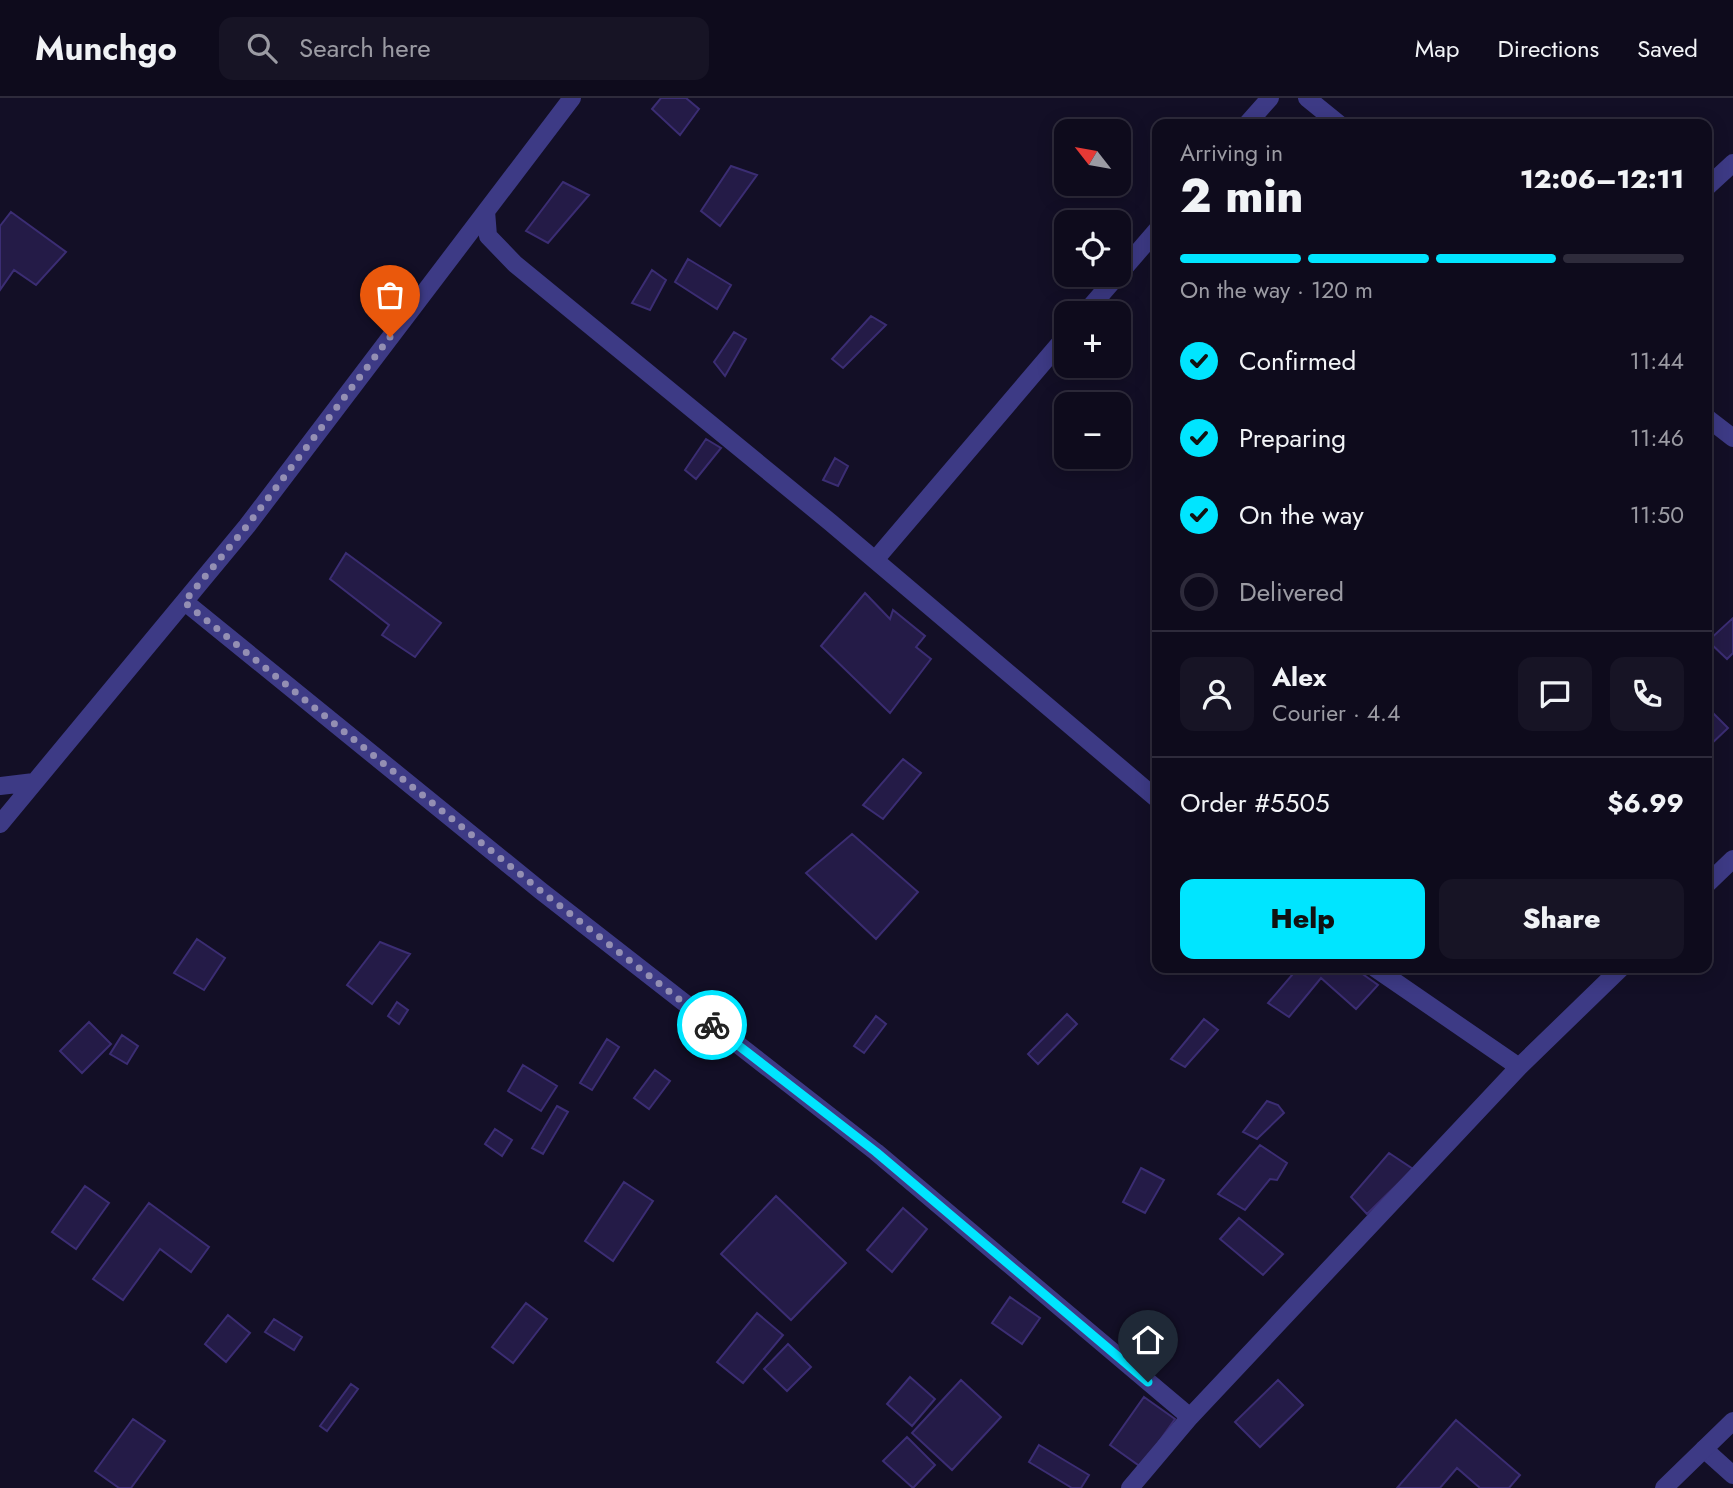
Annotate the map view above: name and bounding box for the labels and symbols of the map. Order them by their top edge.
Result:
north arrow [1054,119,1130,196]
pin [360,265,420,337]
courier [677,990,747,1060]
pin [1118,1310,1178,1382]

